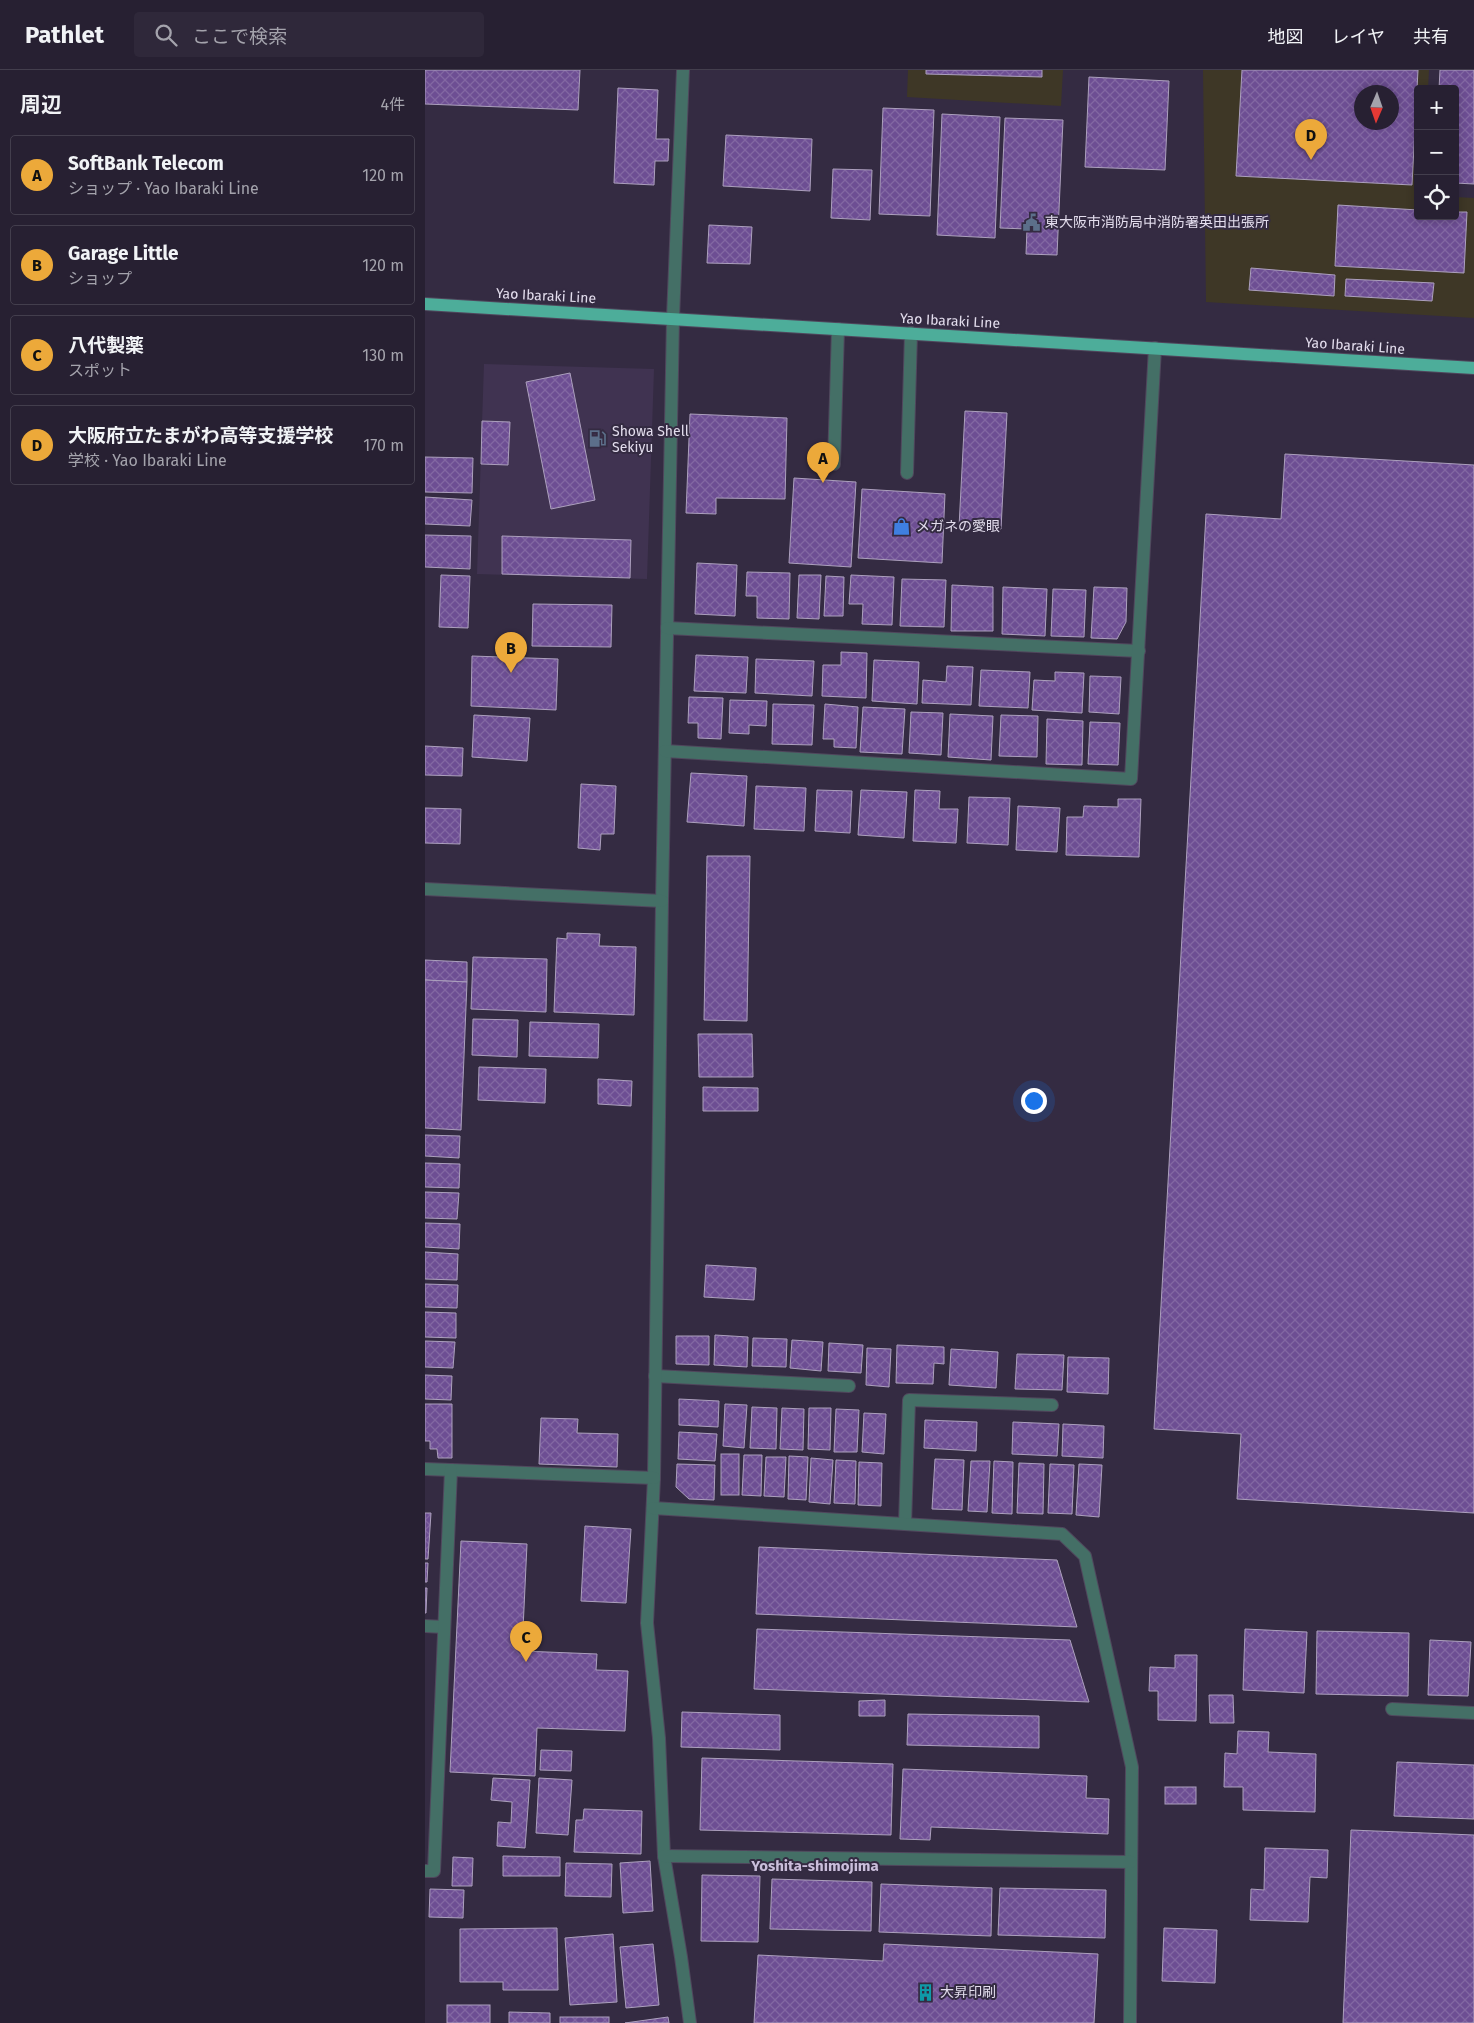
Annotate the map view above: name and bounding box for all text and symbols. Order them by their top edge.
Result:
search box [134,12,484,57]
text: Pathlet [25,21,104,49]
icon: search [152,21,180,49]
text: ここで検索 [192,25,287,48]
text: 地図 [1268,26,1304,48]
text: レイヤ [1332,26,1385,48]
text: 共有 [1413,26,1449,48]
north arrow [1354,85,1399,130]
map controls [1414,85,1459,220]
button: + [1414,85,1459,130]
text: 周辺 [20,92,62,118]
text: 4件 [380,95,405,114]
pin: D [1295,119,1327,160]
button: − [1414,130,1459,175]
text: SoftBank Telecom [68,152,224,175]
text: A [32,166,42,185]
text: 120 m [362,166,404,185]
button: locate [1414,175,1459,220]
text: ショップ · Yao Ibaraki Line [68,179,259,198]
public building icon: 東大阪市消防局中消防署英田出張所 [1021,212,1041,232]
place label: 東大阪市消防局中消防署英田出張所 [1045,214,1269,231]
text: Garage Little [68,242,179,265]
text: B [32,256,42,275]
text: 120 m [362,256,404,275]
text: ショップ [68,269,132,288]
street label: Yao Ibaraki Line [496,285,596,307]
street label: Yao Ibaraki Line [900,310,1000,332]
text: 八代製薬 [68,334,144,357]
street label: Yao Ibaraki Line [1304,334,1406,358]
text: C [32,346,42,365]
text: 130 m [362,346,404,365]
text: スポット [68,361,132,380]
place label: Showa Shell Sekiyu [612,423,689,456]
text: 大阪府立たまがわ高等支援学校 [68,424,333,447]
fuel station icon: Showa Shell Sekiyu [588,429,608,449]
text: D [32,436,42,455]
text: 170 m [363,436,404,455]
pin: A [807,442,839,483]
text: 学校 · Yao Ibaraki Line [68,451,227,470]
shop icon: メガネの愛眼 [892,516,912,536]
place label: メガネの愛眼 [916,518,1000,535]
pin: B [495,632,527,673]
your location [1021,1088,1047,1114]
pin: C [510,1621,542,1662]
district label: Yoshita-shimojima [750,1857,879,1875]
building icon: 大昇印刷 [916,1982,936,2002]
place label: 大昇印刷 [940,1984,996,2001]

